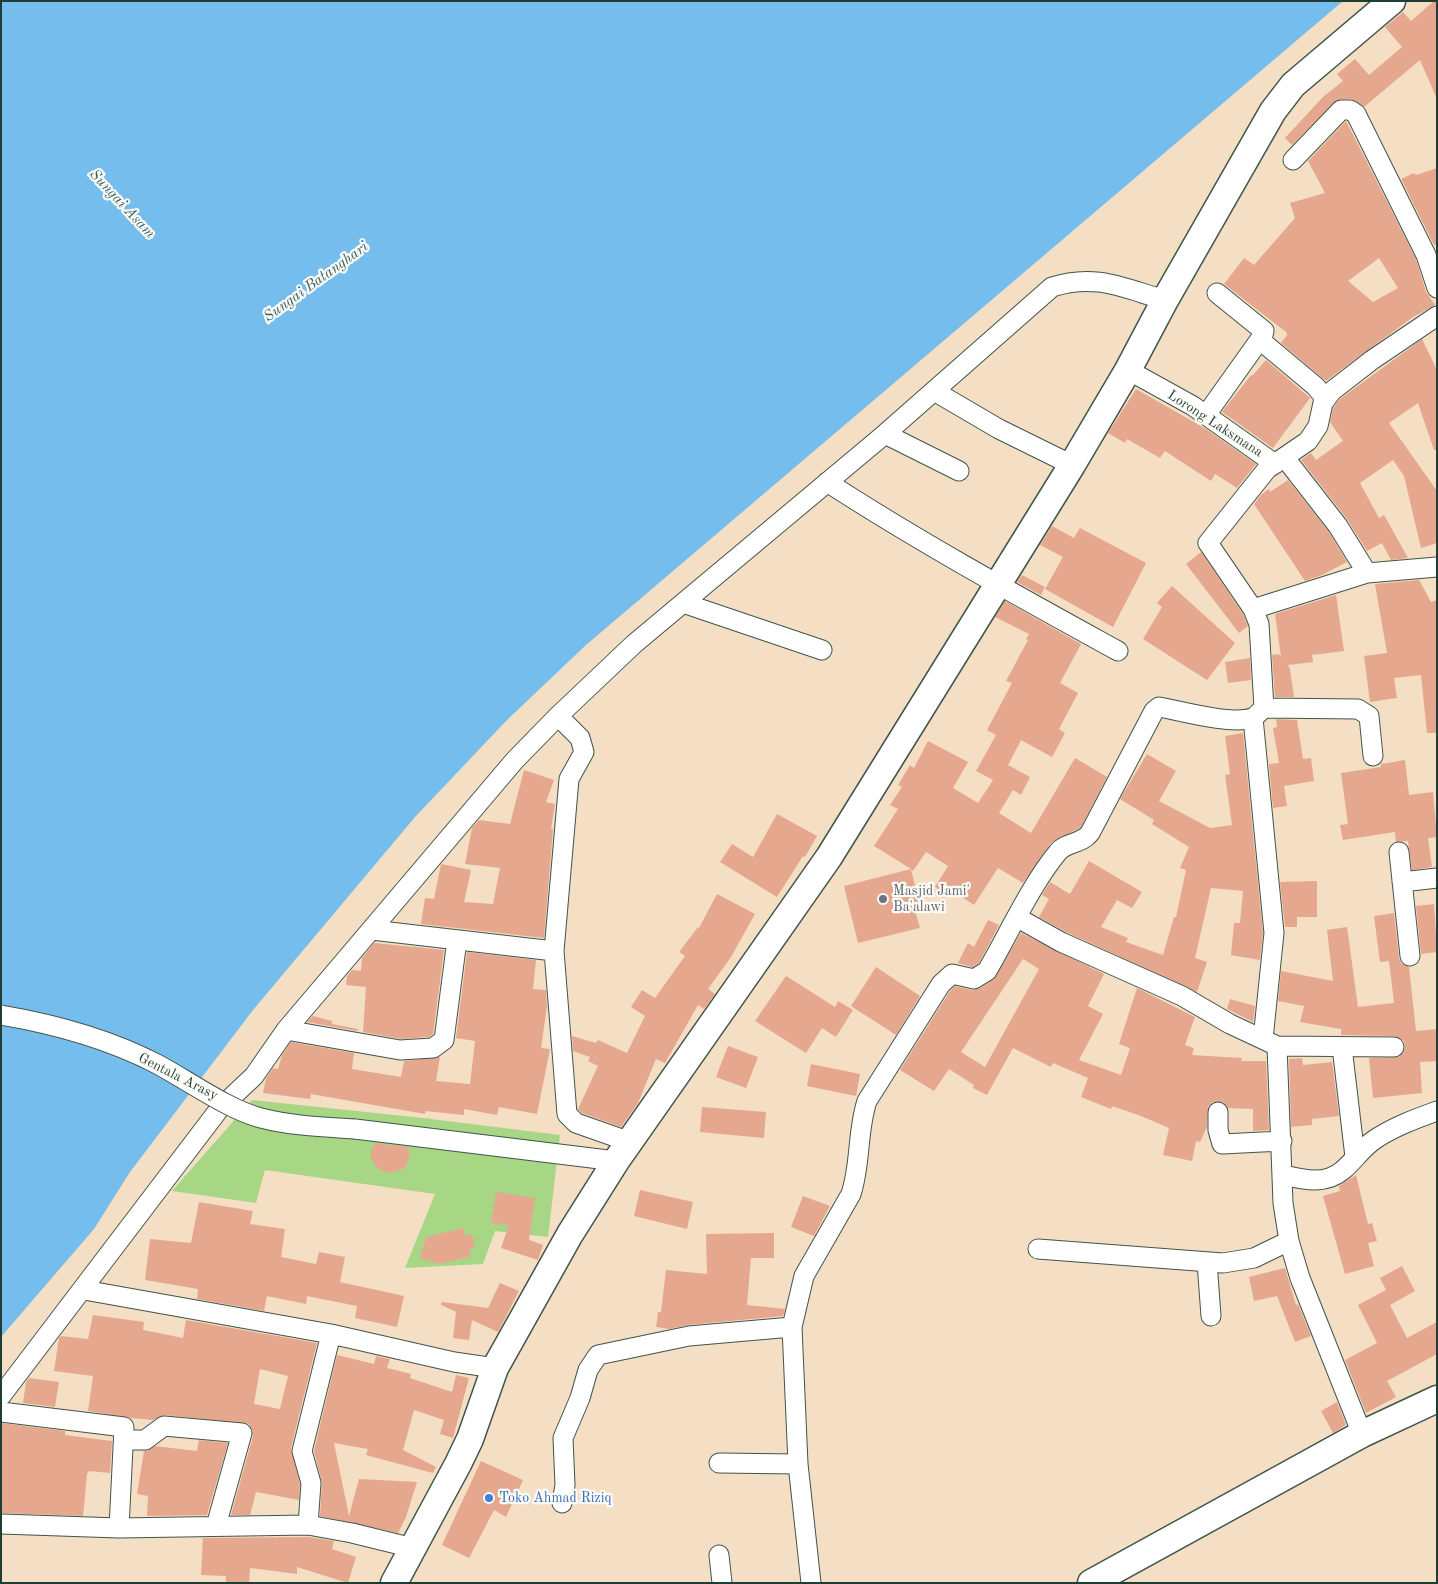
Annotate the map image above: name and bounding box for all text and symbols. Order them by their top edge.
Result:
water label: Sungai Asam [85,166,159,242]
water label: Sungai Batanghari [260,238,372,326]
street label: Lorong Laksmana [1164,387,1266,461]
place label: Masjid Jami' Ba'alawi [893,883,970,916]
marker: Masjid Jami' Ba'alawi [877,893,889,905]
street label: Gentala Arasy [135,1050,221,1104]
place label: Toko Ahmad Riziq [499,1490,611,1506]
marker: Toko Ahmad Riziq [483,1492,495,1504]

